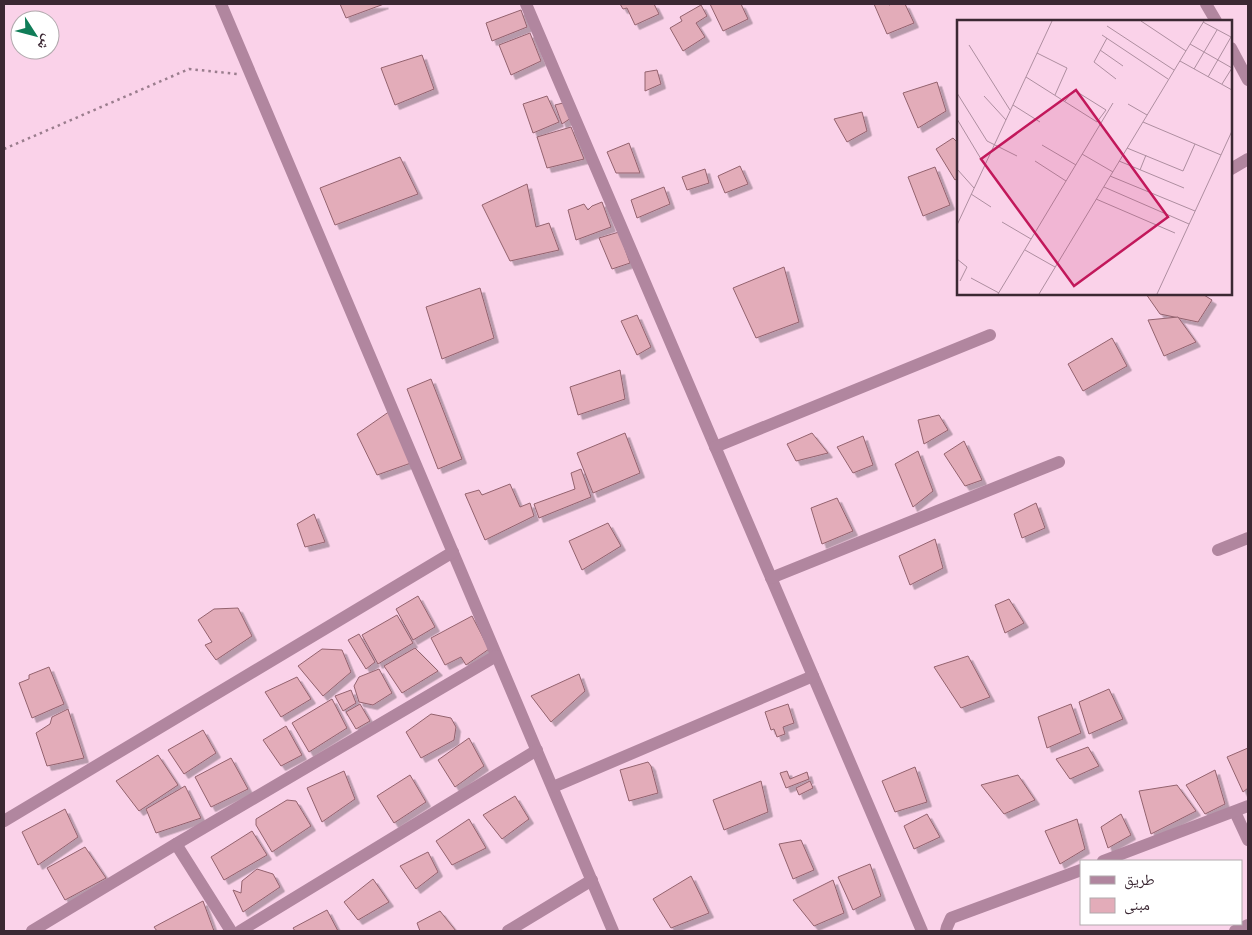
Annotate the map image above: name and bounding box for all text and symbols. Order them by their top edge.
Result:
north arrow [10,10,60,60]
inset map [957,20,1232,295]
text: ش [34,31,57,54]
legend [1080,860,1242,925]
text: طريق [1124,870,1155,890]
text: مبنى [1124,895,1150,915]

